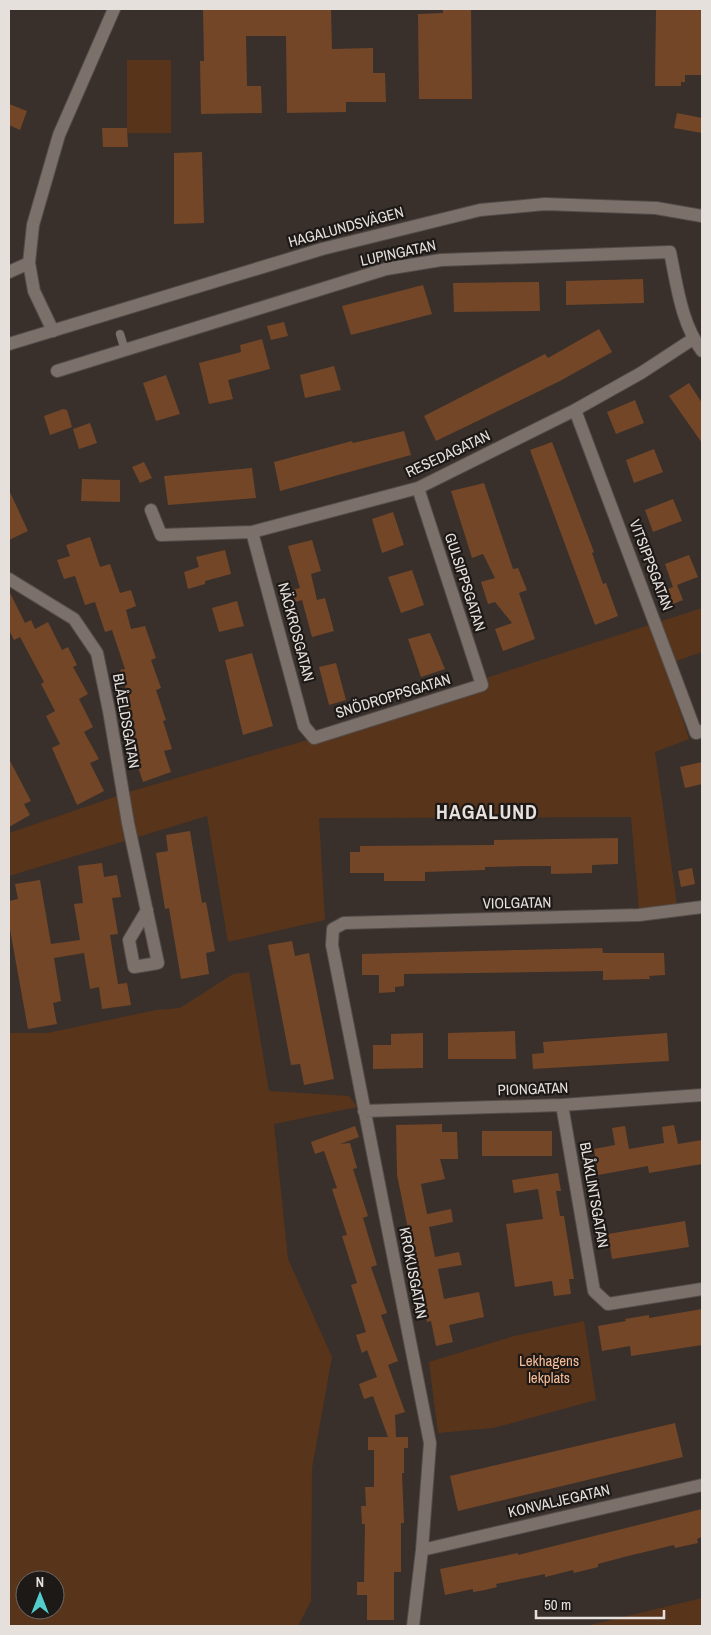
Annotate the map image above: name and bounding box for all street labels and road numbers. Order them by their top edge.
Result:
street label: HAGALUNDSVÄGEN [286,201,406,252]
street label: LUPINGATAN [358,234,438,271]
street label: RESEDAGATAN [402,425,494,482]
street label: VITSIPPSGATAN [624,516,678,613]
street label: GULSIPPSGATAN [440,530,491,634]
street label: NÄCKROSGATAN [273,580,320,684]
street label: SNÖDROPPSGATAN [333,668,453,723]
street label: BLÅELDSGATAN [108,672,145,770]
street label: VIOLGATAN [483,891,551,914]
street label: PIONGATAN [497,1077,569,1100]
street label: BLÅKLINTSGATAN [575,1140,614,1249]
street label: KROKUSGATAN [394,1225,433,1320]
street label: KONVALJEGATAN [506,1479,612,1522]

